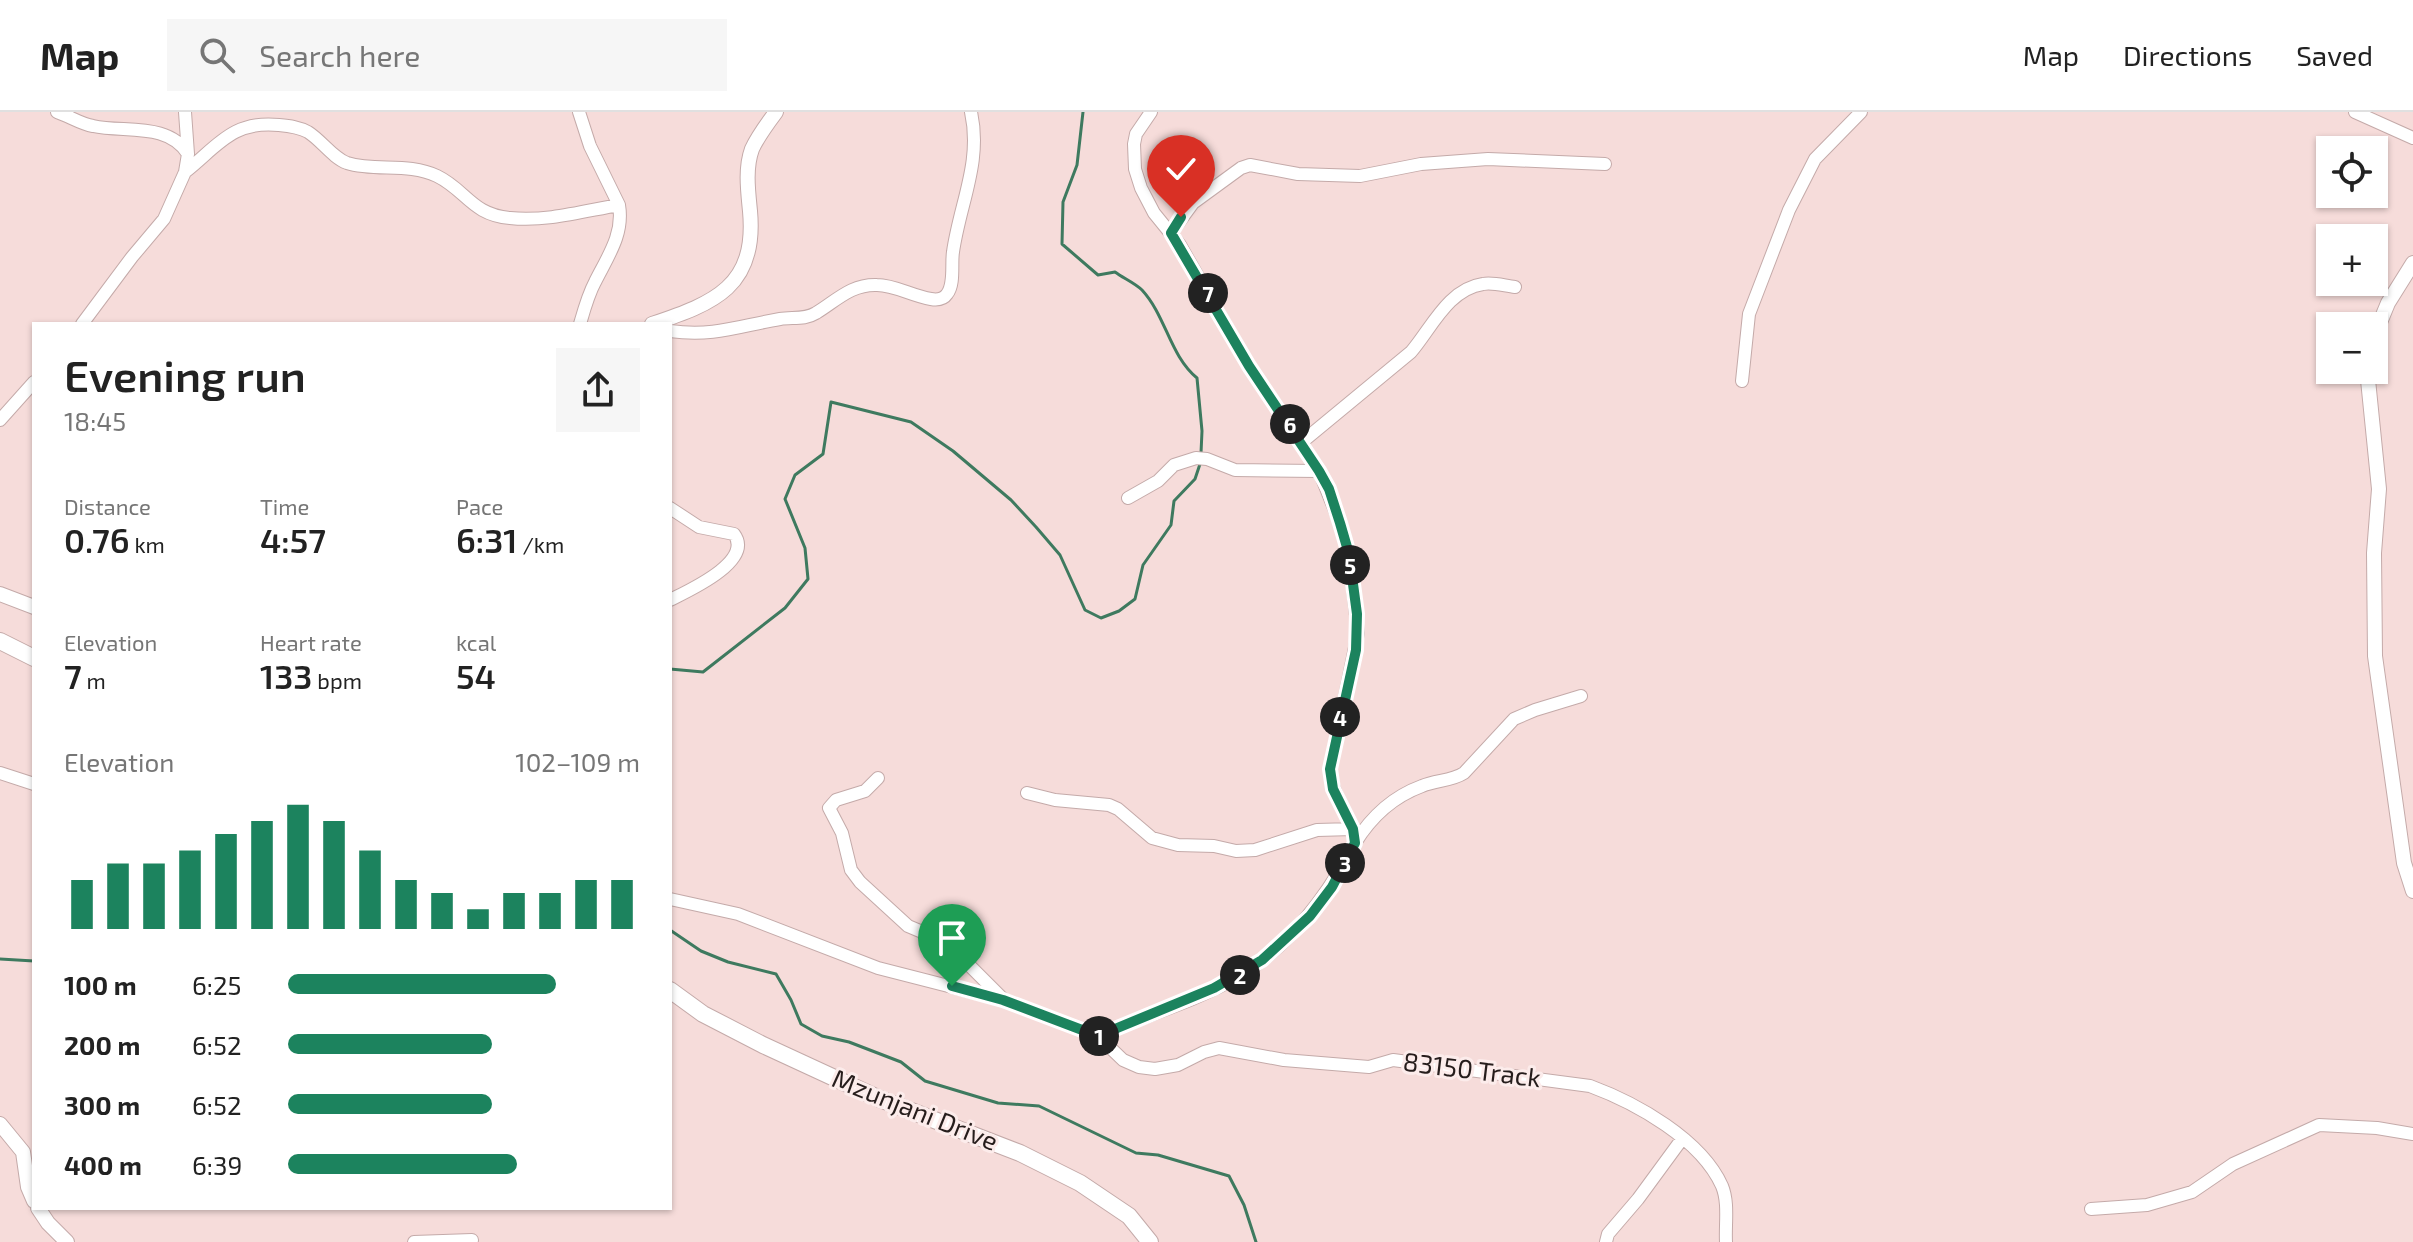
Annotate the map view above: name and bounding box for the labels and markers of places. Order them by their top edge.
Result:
pin [1147,135,1215,217]
pin: 7 [1188,273,1228,313]
pin: 6 [1270,404,1310,444]
pin: 5 [1330,545,1370,585]
pin: 4 [1320,697,1360,737]
pin: 3 [1325,843,1365,883]
pin [918,904,986,986]
pin: 2 [1220,955,1260,995]
pin: 1 [1079,1016,1119,1056]

